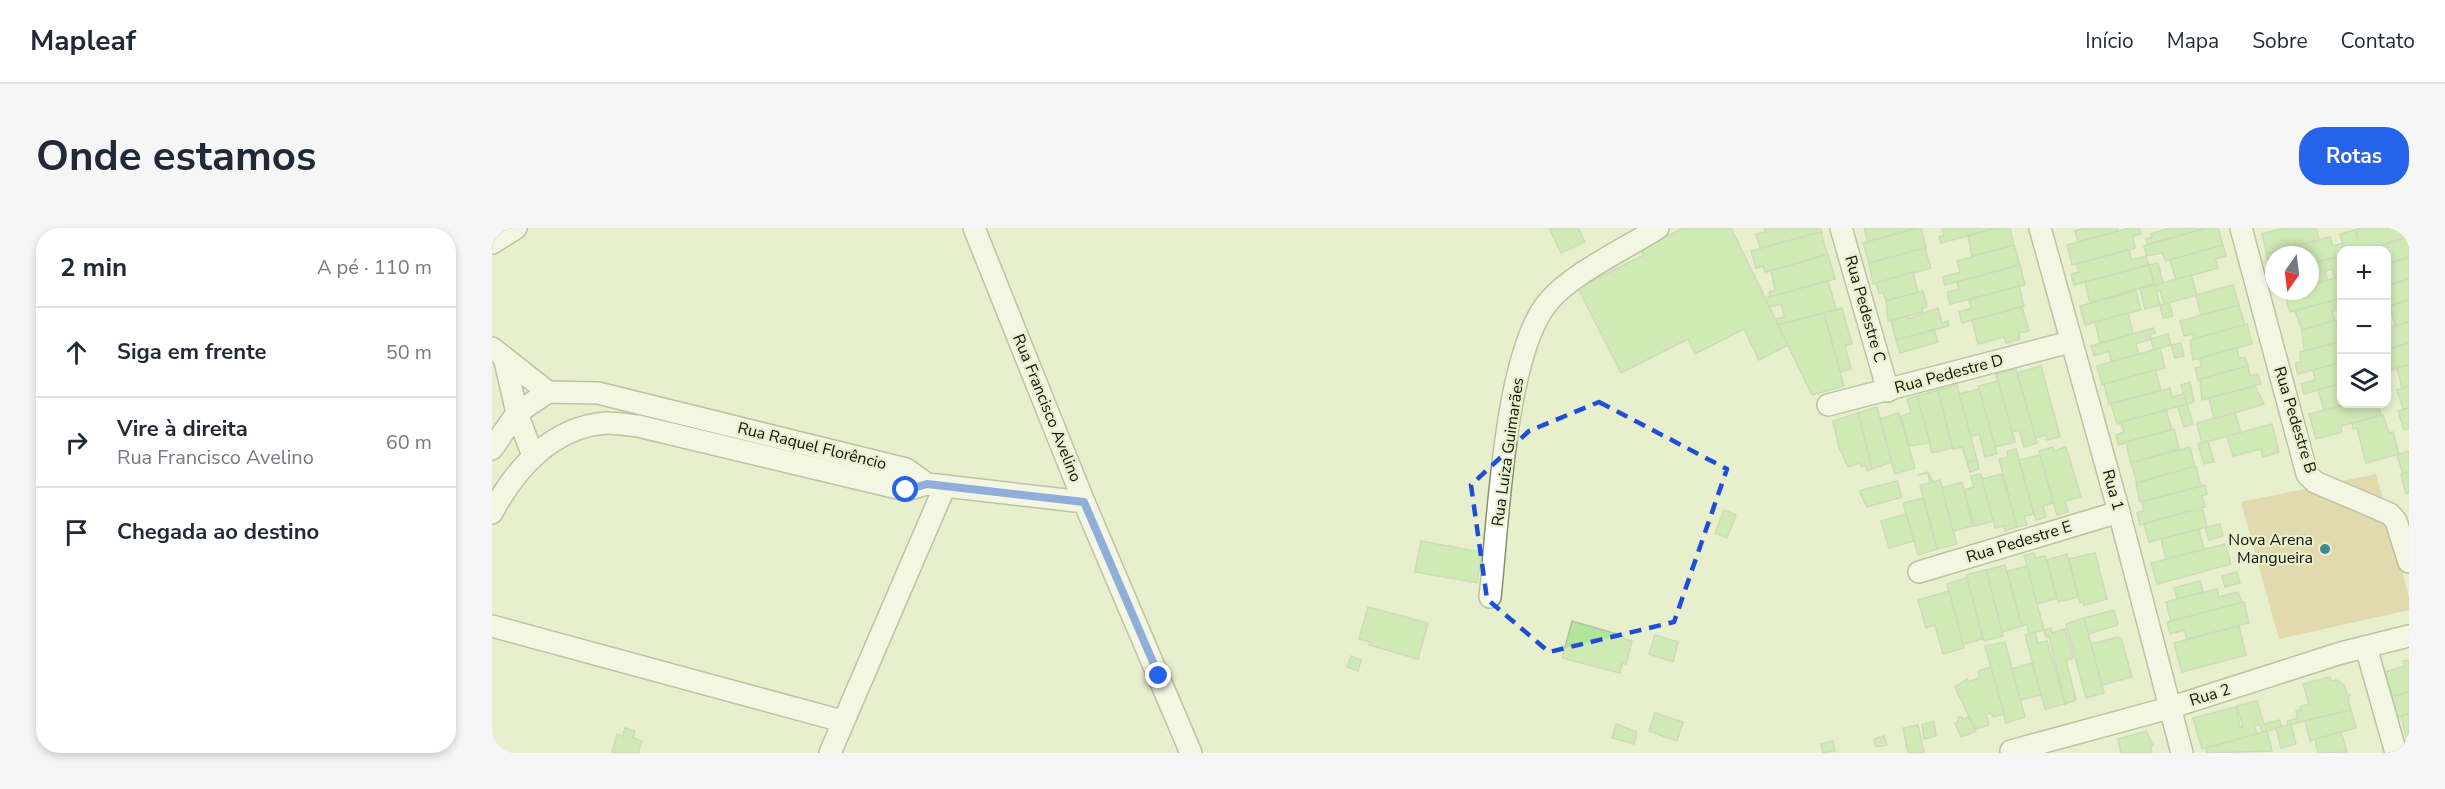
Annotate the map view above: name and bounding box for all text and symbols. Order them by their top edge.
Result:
text: Mapleaf [30,22,136,60]
text: Início [2085,27,2134,55]
text: Mapa [2167,27,2219,55]
text: Sobre [2252,27,2308,55]
text: Contato [2341,27,2415,55]
button: Rotas [2299,127,2409,185]
text: Onde estamos [36,128,317,185]
north arrow [2265,246,2319,300]
map controls [2337,246,2391,408]
button: + [2337,246,2391,300]
text: 2 min [60,250,127,285]
street label: Rua Pedestre C [1839,253,1891,365]
text: A pé · 110 m [317,254,432,281]
button: − [2337,300,2391,354]
street label: Rua Francisco Avelino [1007,331,1087,485]
icon: ahead [60,336,93,369]
text: Siga em frente [117,337,266,367]
text: 50 m [386,339,432,366]
street label: Rua Pedestre D [1892,349,2006,399]
button: layers [2337,354,2391,408]
street label: Rua Pedestre B [2268,364,2322,476]
street label: Rua Luiza Guimarães [1487,376,1529,528]
text: Vire à direita [117,414,248,444]
street label: Rua Raquel Florêncio [735,417,889,475]
icon: right [60,426,93,459]
text: 60 m [386,429,432,456]
text: Rua Francisco Avelino [117,444,314,471]
street label: Rua 1 [2097,467,2129,513]
route start [892,476,918,502]
icon: arrive [60,516,93,549]
street label: Rua Pedestre E [1964,516,2074,568]
text: Chegada ao destino [117,517,319,547]
place label: Nova Arena Mangueira [2228,529,2313,569]
marker: Nova Arena Mangueira [2318,542,2332,556]
route end [1145,662,1171,688]
street label: Rua 2 [2187,678,2233,712]

